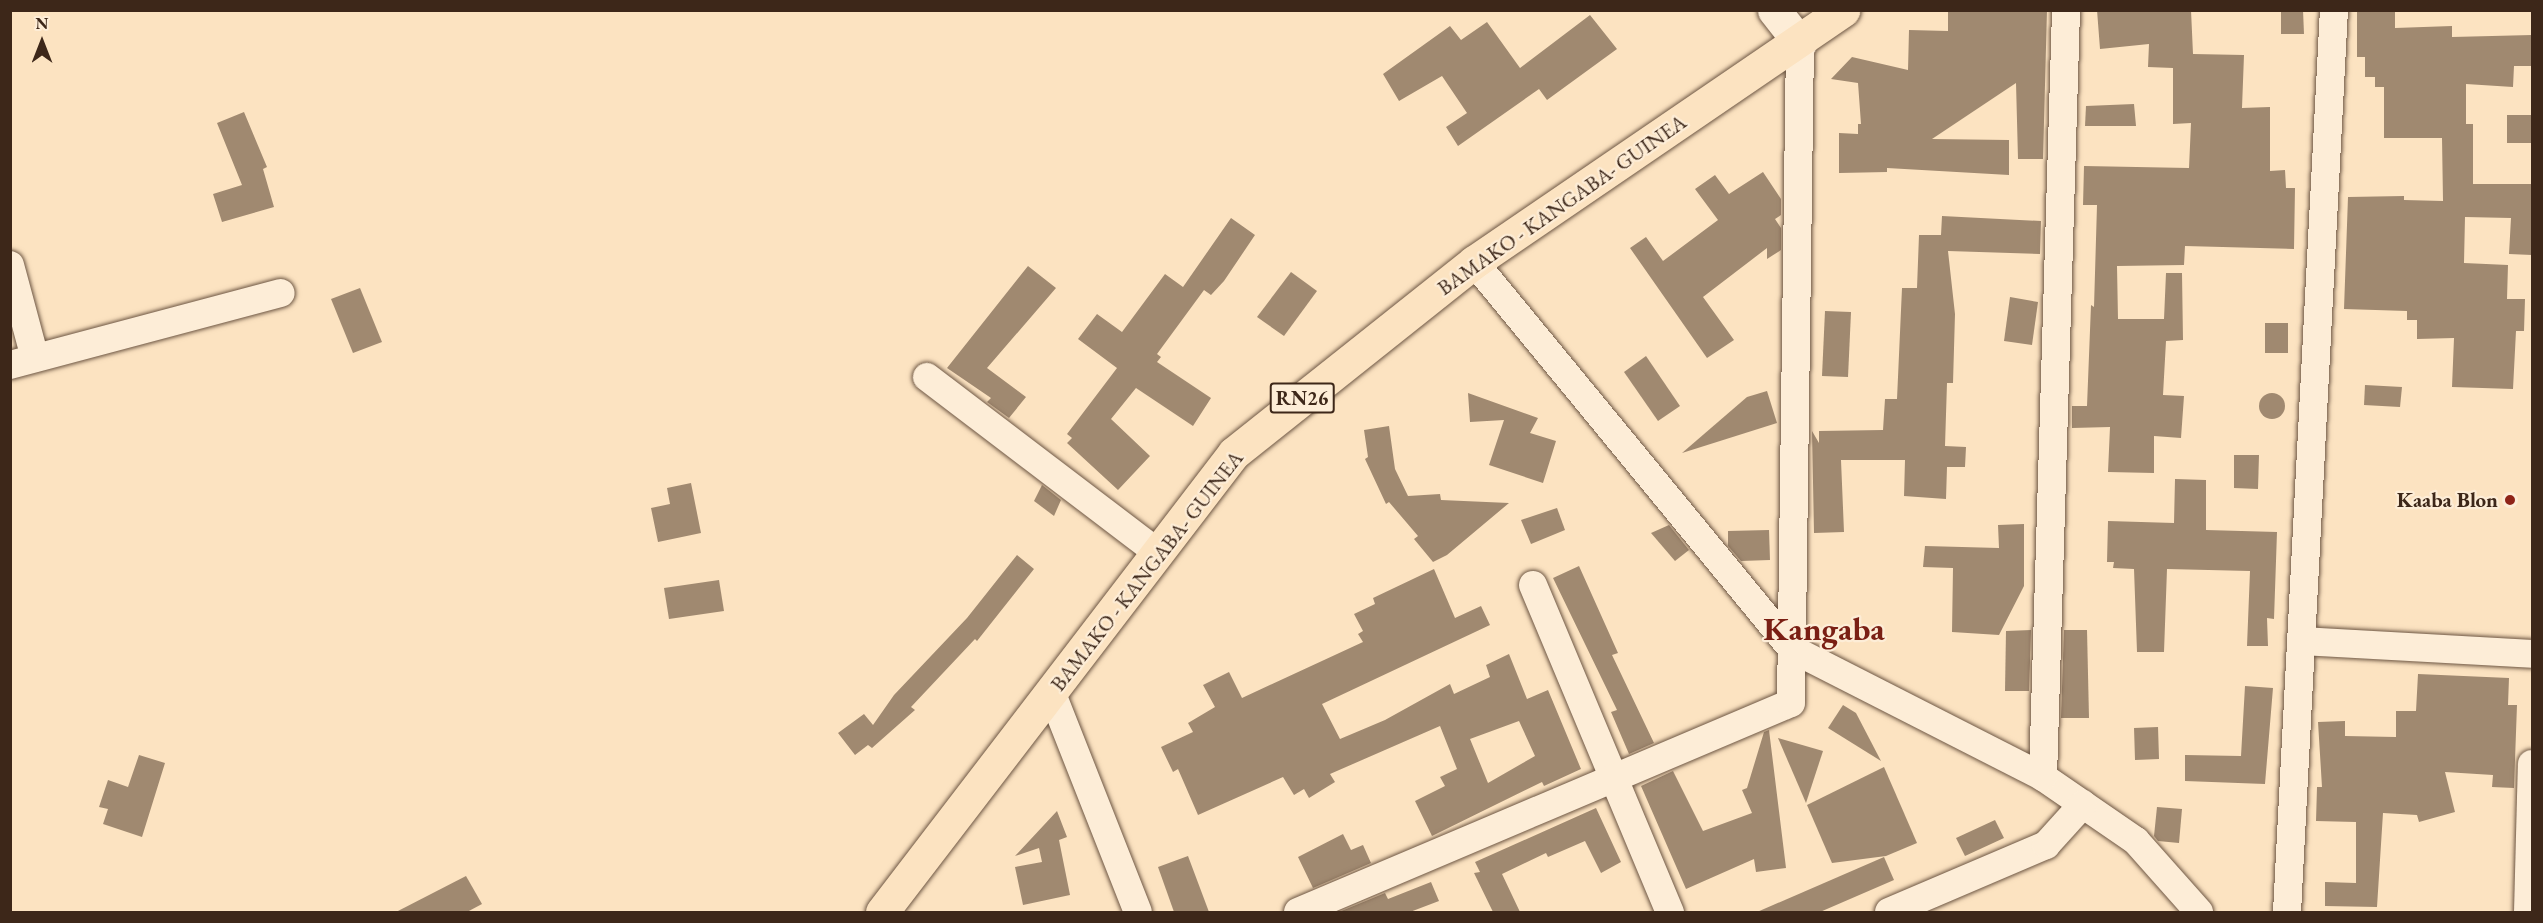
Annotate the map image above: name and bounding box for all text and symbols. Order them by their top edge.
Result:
north arrow [12,12,72,72]
text: N [36,13,48,34]
street label: BAMAKO - KANGABA- GUINEA [1433,109,1691,301]
road number: RN26 [1269,381,1335,415]
street label: BAMAKO - KANGABA- GUINEA [1045,446,1249,696]
place label: Kaaba Blon [2397,487,2498,513]
marker: Kaaba Blon [2503,493,2517,507]
district label: Kangaba [1763,609,1885,649]

